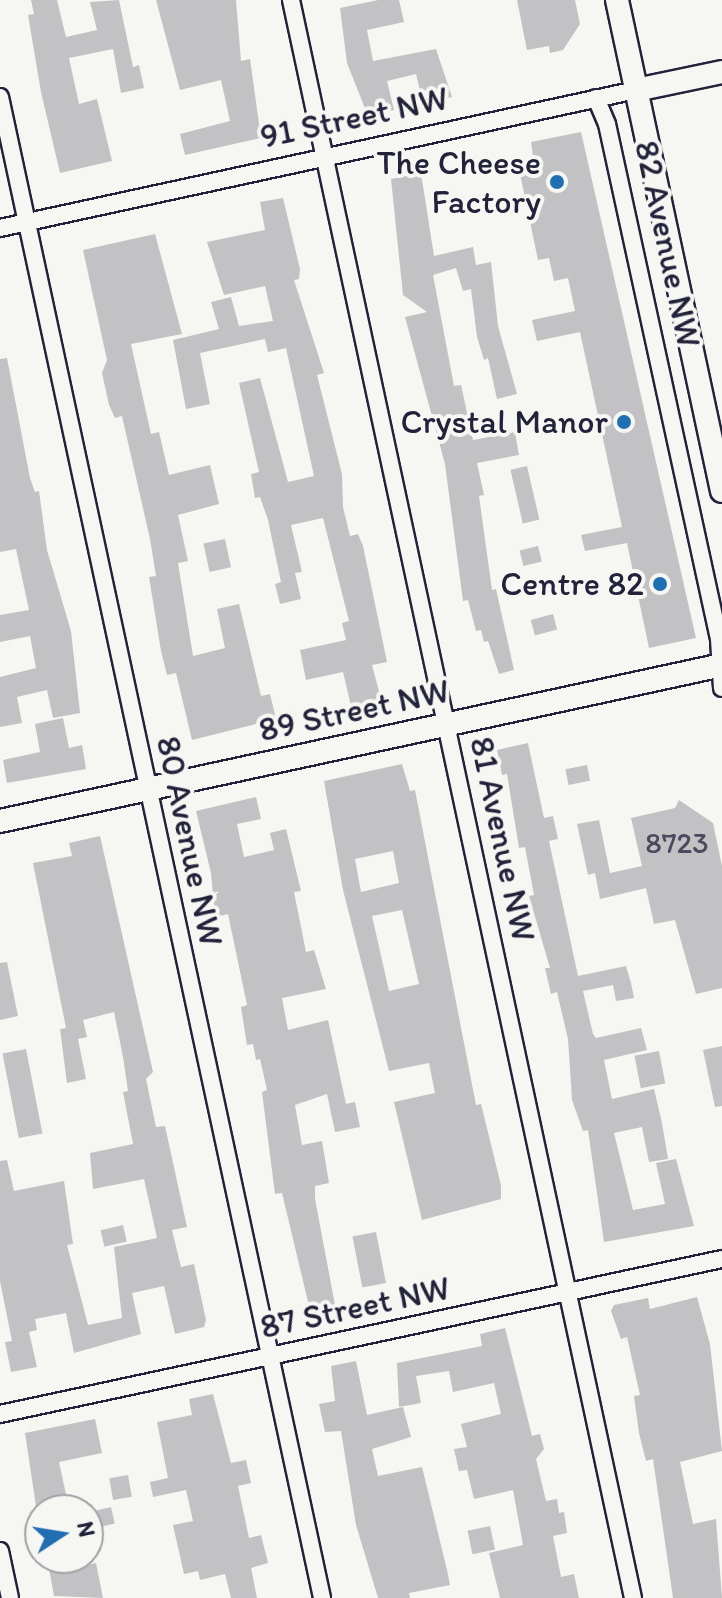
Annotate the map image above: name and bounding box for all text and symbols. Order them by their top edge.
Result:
street label: 91 Street NW [256,77,452,157]
street label: 82 Avenue NW [626,137,710,351]
place label: The Cheese Factory [376,142,541,222]
marker: The Cheese Factory [548,173,566,191]
place label: Crystal Manor [400,402,608,442]
marker: Crystal Manor [615,413,633,431]
place label: Centre 82 [500,564,644,604]
marker: Centre 82 [651,575,669,593]
street label: 89 Street NW [255,670,453,750]
street label: 80 Avenue NW [148,732,232,950]
street label: 81 Avenue NW [461,733,545,945]
house number: 8723 [645,825,709,861]
street label: 87 Street NW [257,1267,453,1347]
north arrow [24,1494,104,1574]
text: N [71,1519,101,1539]

